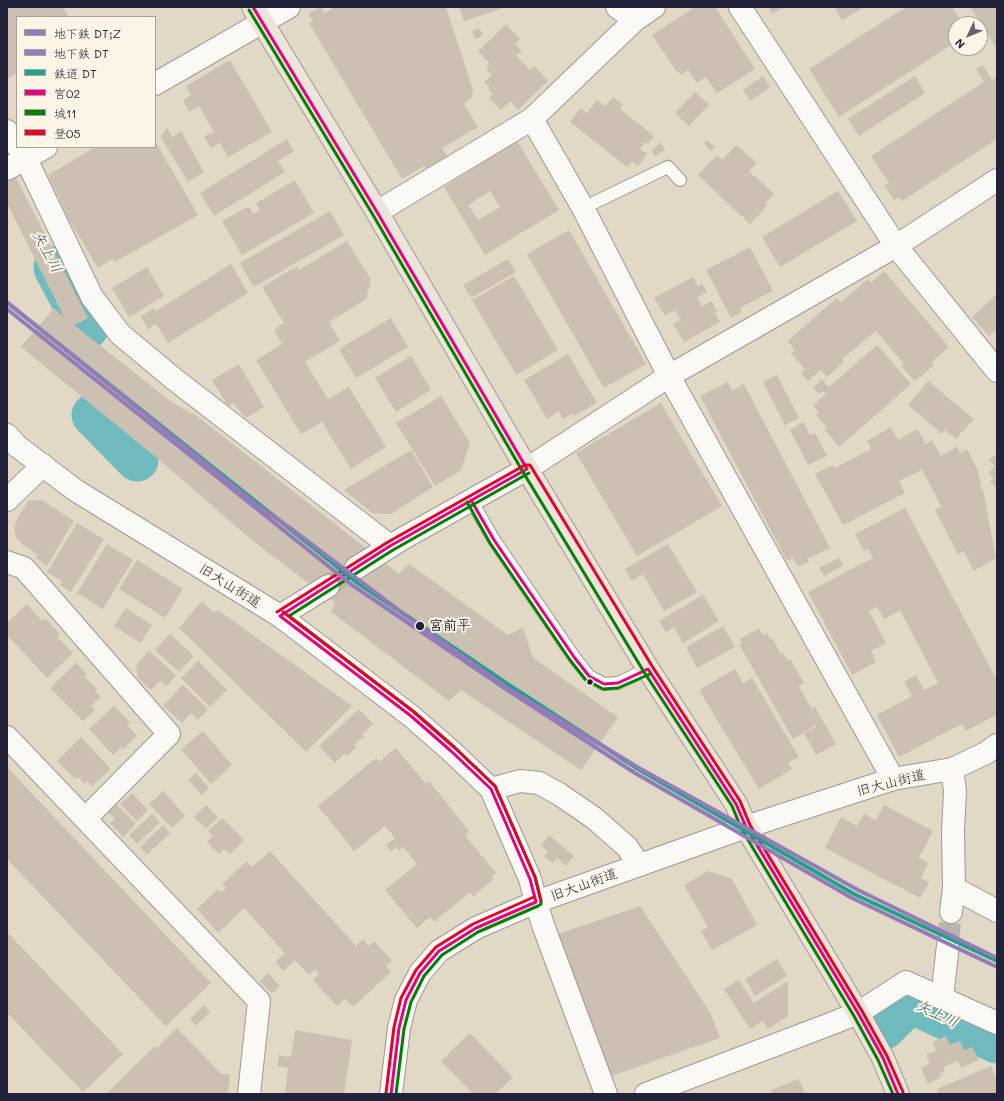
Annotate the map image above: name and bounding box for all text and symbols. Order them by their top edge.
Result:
legend [16,16,156,148]
north arrow [948,16,988,56]
text: 地下鉄 DT;Z [54,25,121,41]
text: N [951,36,968,52]
text: 地下鉄 DT [54,45,109,61]
text: 鉄道 DT [54,65,97,81]
text: 宮02 [54,85,80,101]
text: 城11 [54,105,77,121]
text: 登05 [54,125,80,141]
water label: 矢上川 [28,228,66,276]
street label: 旧大山街道 [196,560,264,612]
place label: 宮前平 [429,618,471,634]
marker: 宮前平 [414,620,426,632]
unlabelled marker [585,677,595,687]
street label: 旧大山街道 [855,766,927,800]
street label: 旧大山街道 [548,865,620,905]
water label: 矢上川 [913,996,961,1032]

